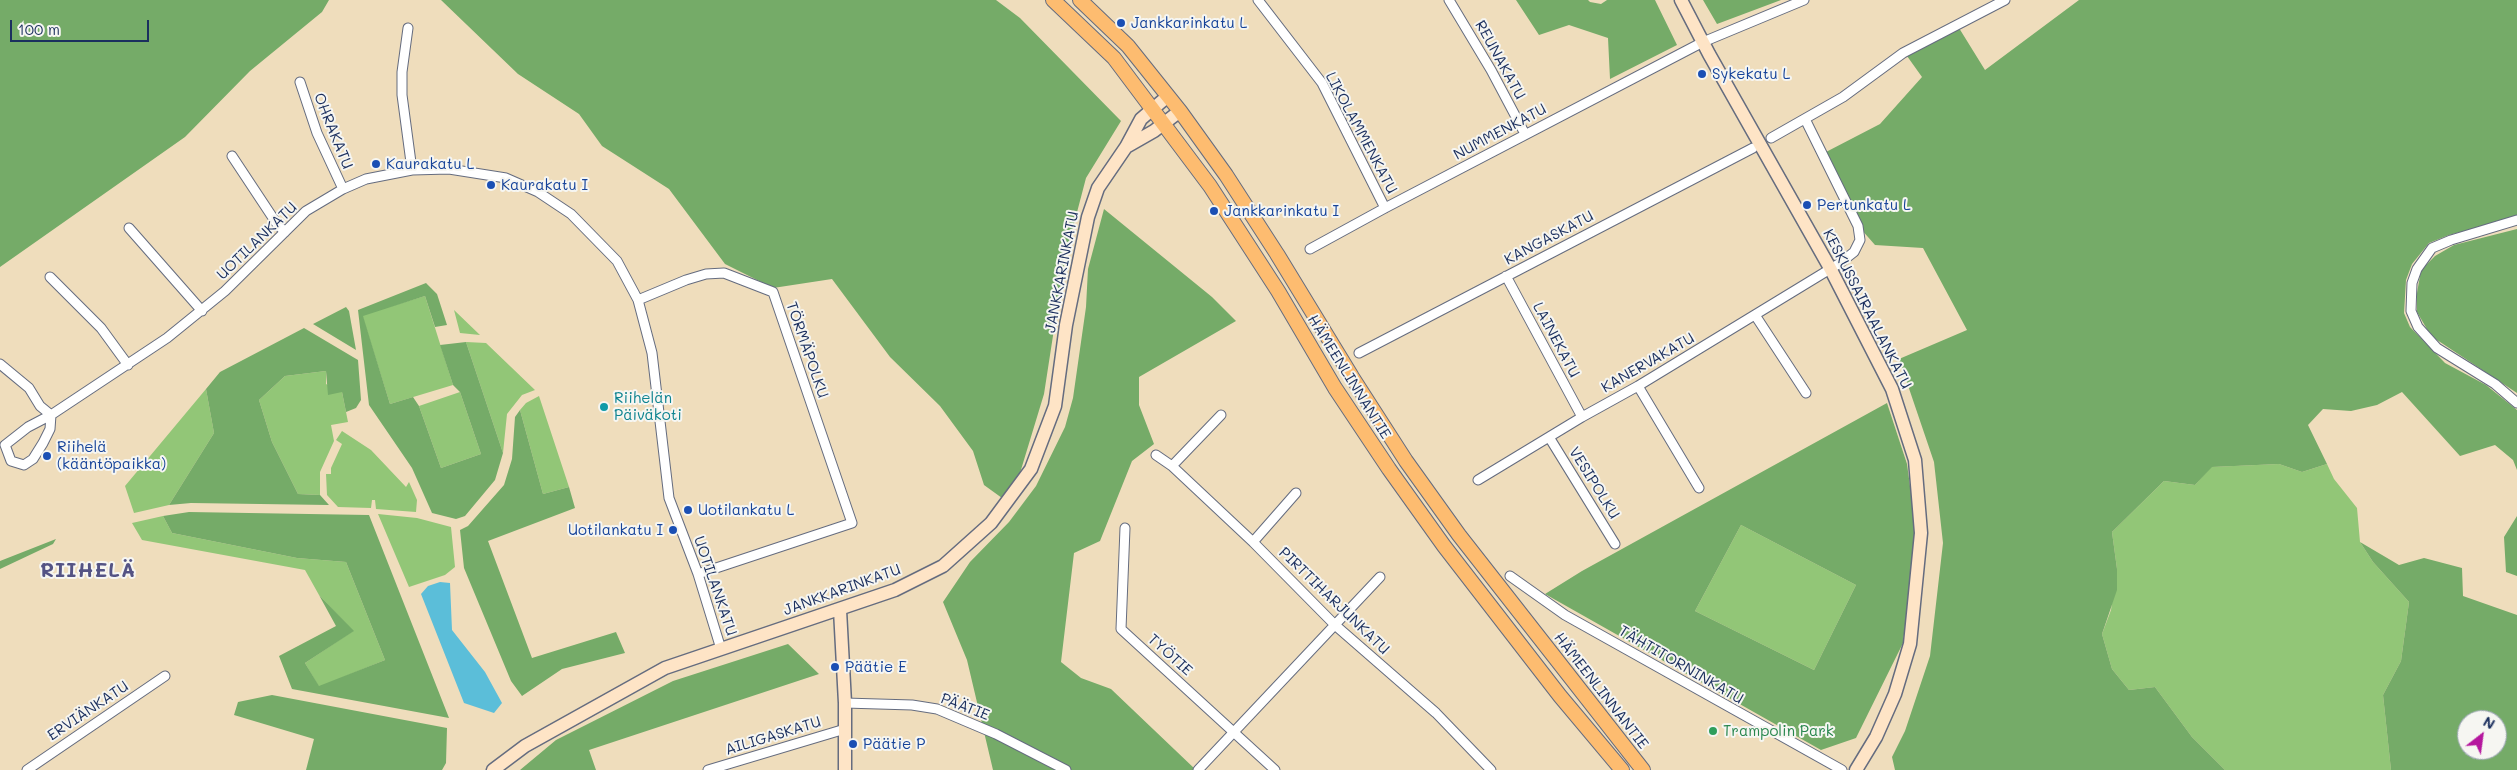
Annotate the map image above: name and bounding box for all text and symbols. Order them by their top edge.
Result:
scale bar [12,10,151,42]
place label: Jankkarinkatu L [1131,14,1247,32]
marker: Jankkarinkatu L [1115,17,1127,29]
street label: REUNAKATU [1471,17,1529,103]
text: 100 m [18,19,60,39]
place label: Sykekatu L [1712,65,1790,83]
marker: Sykekatu L [1696,68,1708,80]
street label: LIKOLAMMENKATU [1321,69,1401,197]
street label: OHRAKATU [310,90,356,172]
street label: NUMMENKATU [1451,100,1549,164]
place label: Kaurakatu L [386,155,474,173]
marker: Kaurakatu L [370,158,382,170]
place label: Kaurakatu I [501,176,588,194]
marker: Kaurakatu I [485,179,497,191]
place label: Pertunkatu L [1817,196,1911,214]
street label: UOTILANKATU [213,198,301,284]
marker: Pertunkatu L [1801,199,1813,211]
place label: Jankkarinkatu I [1224,202,1339,220]
marker: Jankkarinkatu I [1208,205,1220,217]
street label: KANGASKATU [1501,207,1597,269]
street label: JANKKARINKATU [1041,210,1083,334]
street label: KESKUSSAIRAALANKATU [1819,226,1915,392]
street label: LAINEKATU [1529,299,1583,381]
street label: TÖRMÄPOLKU [782,300,832,400]
street label: HÄMEENLINNANTIE [1304,312,1394,442]
street label: KANERVAKATU [1598,329,1698,397]
place label: Riihelän Päiväkoti [614,389,682,424]
marker: Riihelän Päiväkoti [598,401,610,413]
place label: Riihelä (kääntöpaikka) [57,438,166,473]
street label: VESIPOLKU [1565,444,1623,522]
marker: Riihelä (kääntöpaikka) [41,450,53,462]
place label: Uotilankatu L [698,501,794,519]
marker: Uotilankatu L [682,504,694,516]
place label: Uotilankatu I [568,521,663,539]
marker: Uotilankatu I [667,524,679,536]
street label: UOTILANKATU [690,534,740,638]
street label: PIRTTIHARJUNKATU [1275,544,1393,658]
district label: RIIHELÄ [39,559,137,583]
street label: JANKKARINKATU [781,560,903,620]
street label: TÄHTITORNINKATU [1616,622,1746,708]
street label: HÄMEENLINNANTIE [1550,629,1652,753]
street label: TYÖTIE [1144,630,1196,680]
place label: Päätie E [845,658,907,676]
marker: Päätie E [829,661,841,673]
street label: ERVIÄNKATU [44,677,132,745]
street label: PÄÄTIE [938,690,992,724]
north arrow [2457,710,2507,760]
text: N [2480,712,2499,733]
street label: AILIGASKATU [723,713,823,759]
place label: Trampolin Park [1723,722,1834,740]
marker: Trampolin Park [1707,725,1719,737]
place label: Päätie P [863,735,925,753]
marker: Päätie P [847,738,859,750]

